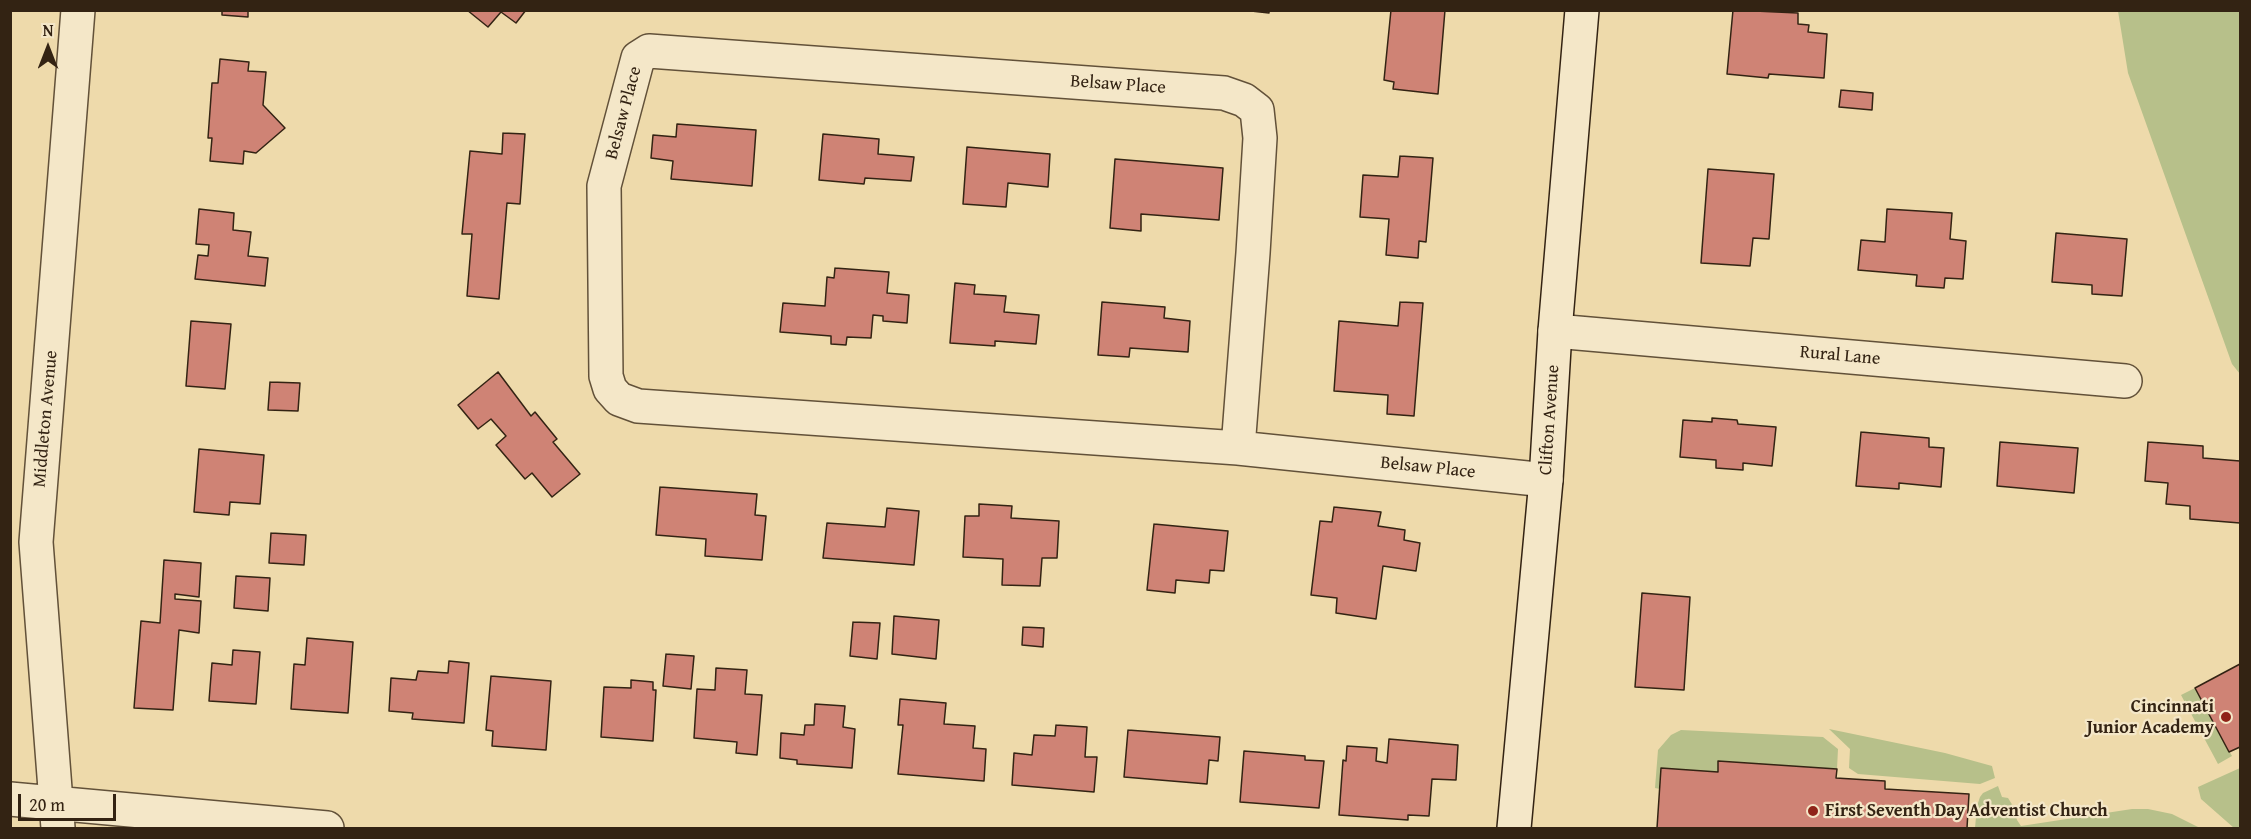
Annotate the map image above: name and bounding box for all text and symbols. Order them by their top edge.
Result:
north arrow [18,18,78,78]
text: N [43,18,53,42]
street label: Belsaw Place [601,64,647,162]
street label: Belsaw Place [1070,71,1166,99]
street label: Rural Lane [1799,342,1881,370]
street label: Middleton Avenue [29,350,63,488]
street label: Clifton Avenue [1535,364,1565,476]
street label: Belsaw Place [1379,452,1477,484]
place label: Cincinnati Junior Academy [2087,696,2214,738]
marker: Cincinnati Junior Academy [2219,710,2233,724]
scale bar [21,782,118,820]
text: 20 m [29,791,65,818]
place label: First Seventh Day Adventist Church [1825,800,2108,822]
marker: First Seventh Day Adventist Church [1806,804,1820,818]

